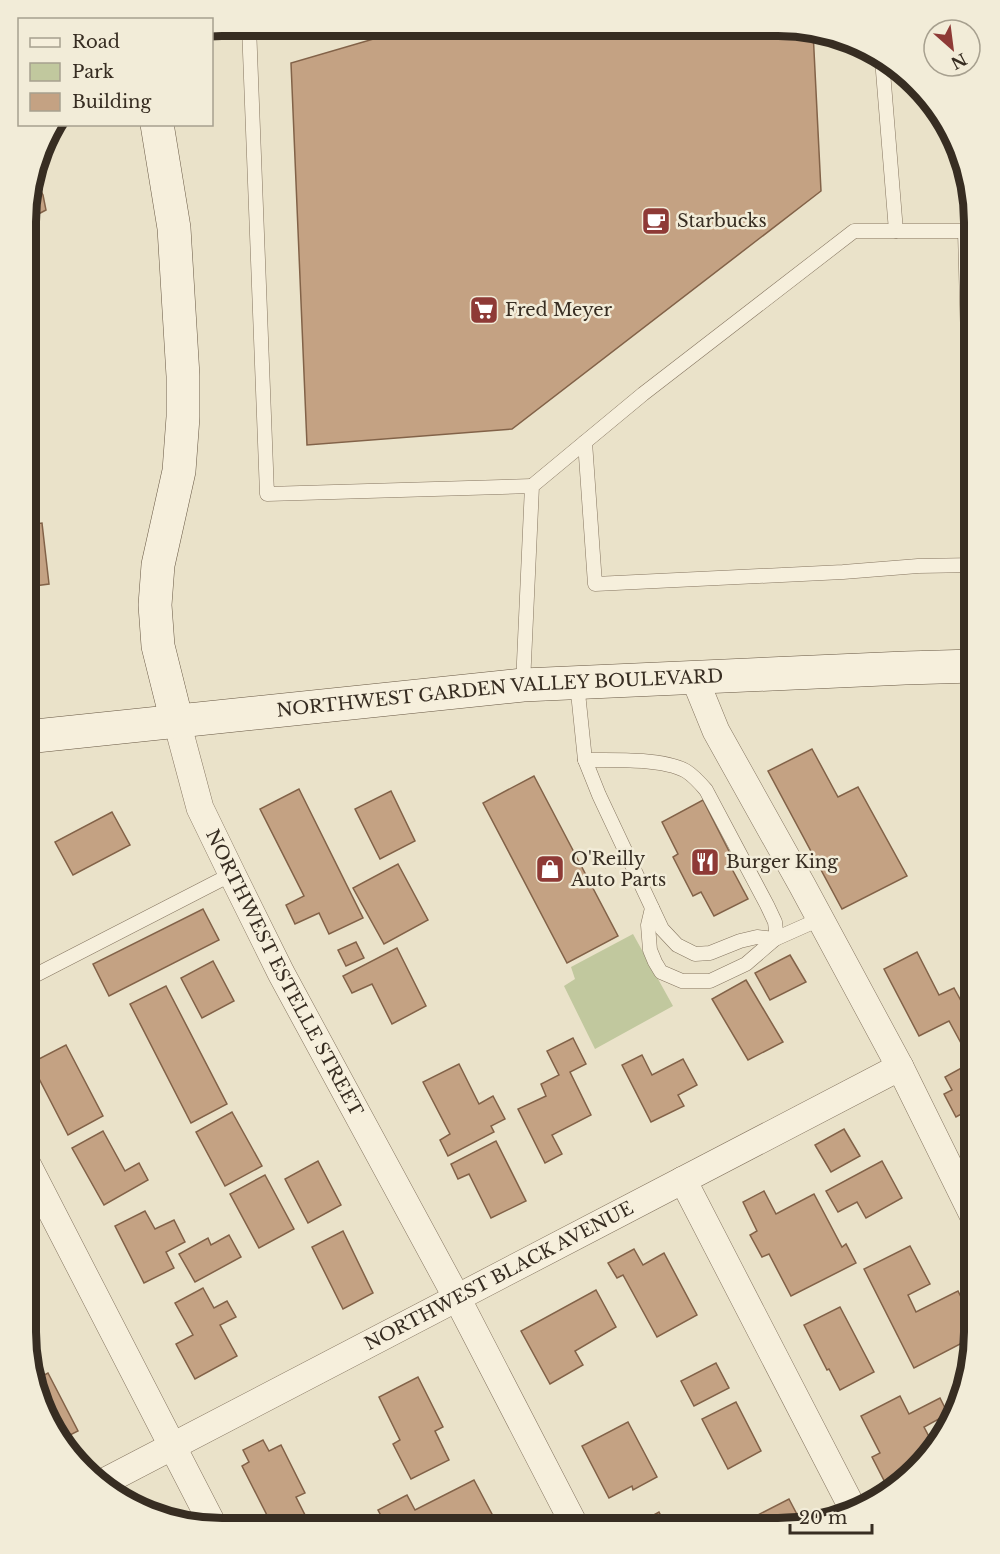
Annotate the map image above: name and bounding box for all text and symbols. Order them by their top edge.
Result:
legend [18,18,213,126]
north arrow [922,18,982,78]
text: Road [72,31,120,53]
text: N [948,49,970,74]
text: Park [72,61,114,83]
text: Building [72,91,151,113]
cafe icon: Starbucks [640,205,672,237]
place label: Starbucks [677,210,767,232]
supermarket icon: Fred Meyer [468,294,500,326]
place label: Fred Meyer [505,299,613,321]
street label: NORTHWEST GARDEN VALLEY BOULEVARD [275,665,724,722]
street label: NORTHWEST ESTELLE STREET [201,826,368,1120]
restaurant icon: Burger King [689,846,721,878]
place label: O'Reilly Auto Parts [570,848,666,891]
place label: Burger King [726,851,838,873]
shop icon: O'Reilly Auto Parts [534,853,566,885]
street label: NORTHWEST BLACK AVENUE [361,1197,637,1355]
scale bar [790,1497,872,1535]
text: 20 m [799,1507,847,1529]

